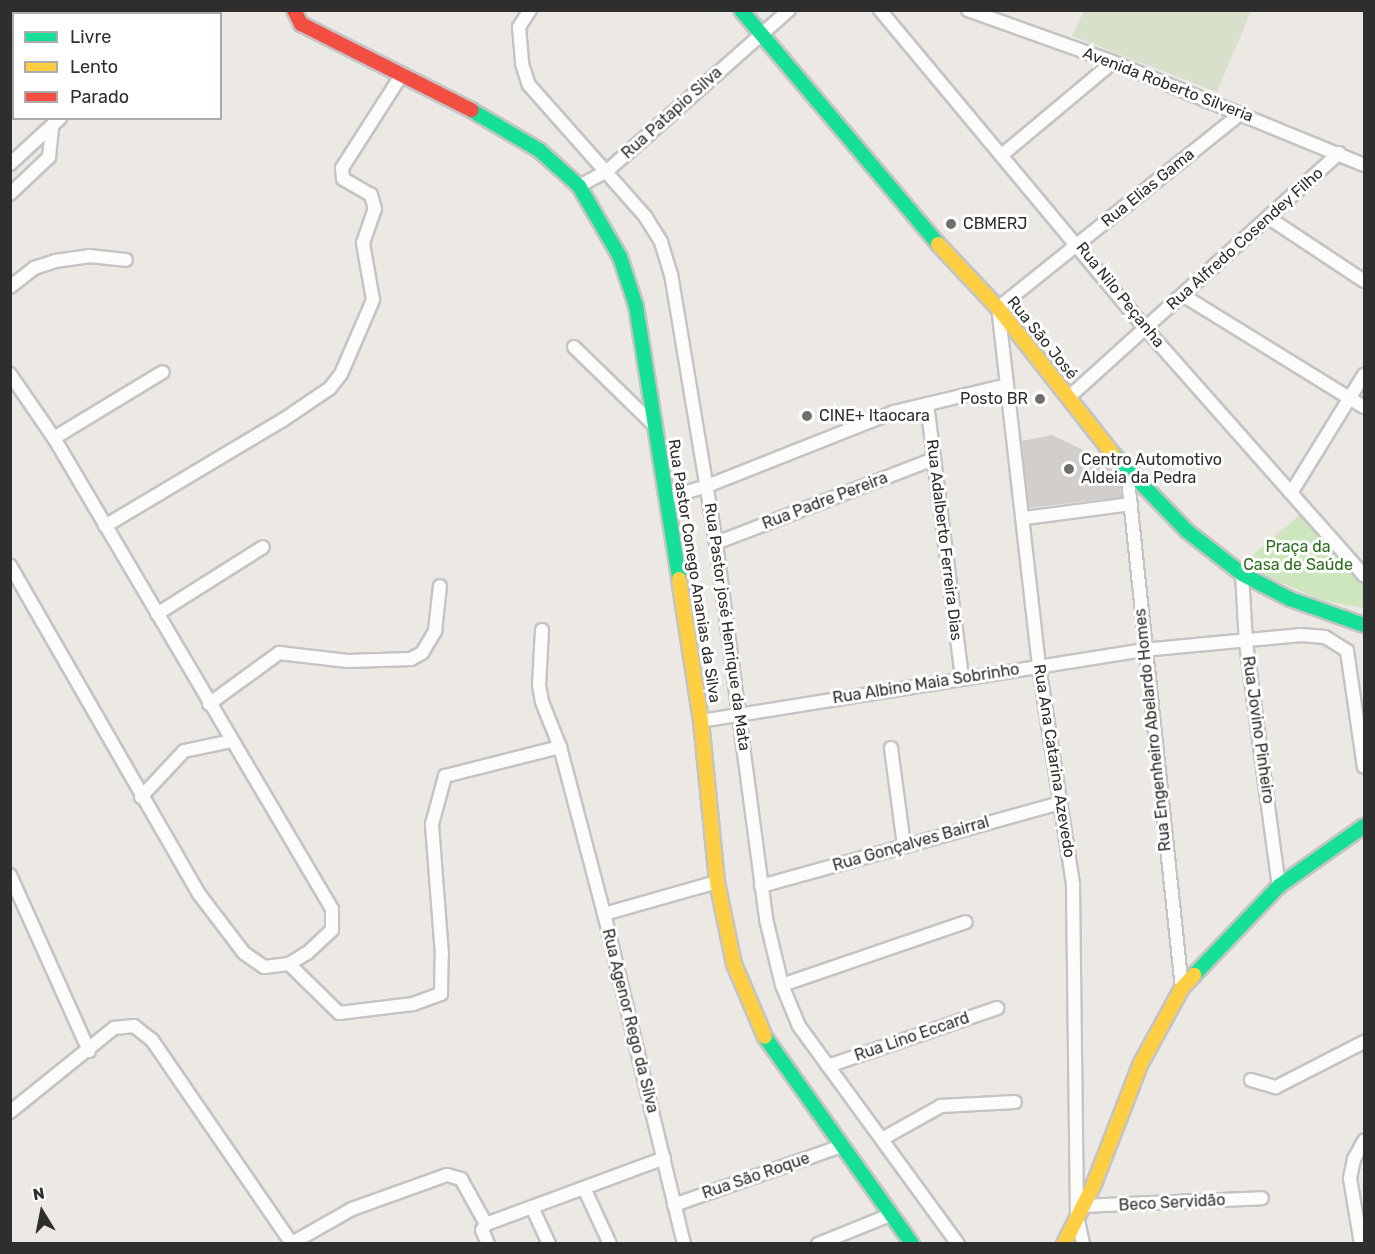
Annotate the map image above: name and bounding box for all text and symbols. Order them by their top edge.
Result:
legend [12,12,222,120]
text: Livre [70,26,111,48]
street label: Avenida Roberto Silveria [1080,44,1256,126]
text: Lento [70,56,118,78]
street label: Rua Patapio Silva [618,63,726,163]
text: Parado [70,86,129,108]
street label: Rua Elias Gama [1098,145,1198,231]
street label: Rua Alfredo Cosendey Filho [1162,163,1328,315]
place label: CBMERJ [963,214,1027,234]
marker: CBMERJ [944,217,958,231]
street label: Rua Nilo Peçanha [1072,238,1168,352]
street label: Rua São José [1003,293,1081,383]
place label: Posto BR [960,389,1028,409]
marker: Posto BR [1033,392,1047,406]
place label: CINE+ Itaocara [819,406,930,426]
marker: CINE+ Itaocara [800,409,814,423]
street label: Rua Pastor Conego Ananias da Silva [664,437,724,705]
street label: Rua Adalberto Ferreira Dias [922,438,966,642]
place label: Centro Automotivo Aldeia da Pedra [1081,450,1222,488]
marker: Centro Automotivo Aldeia da Pedra [1062,462,1076,476]
street label: Rua Padre Pereira [760,468,890,534]
street label: Rua Pastor josé Henrique da Mata [700,502,754,752]
park label: Praça da Casa de Saúde [1243,537,1353,575]
street label: Rua Engenheiro Abelardo Homes [1131,607,1175,853]
street label: Rua Jovino Pinheiro [1238,655,1278,805]
street label: Rua Albino Maia Sobrinho [831,660,1021,708]
street label: Rua Ana Catarina Azevedo [1029,662,1079,860]
street label: Rua Gonçalves Bairral [831,812,991,876]
street label: Rua Agenor Rego da Silva [598,926,662,1116]
street label: Rua Lino Eccard [852,1008,972,1066]
street label: Rua São Roque [700,1149,812,1203]
north arrow [12,1182,72,1242]
text: N [31,1183,46,1204]
street label: Beco Servidão [1118,1191,1226,1215]

